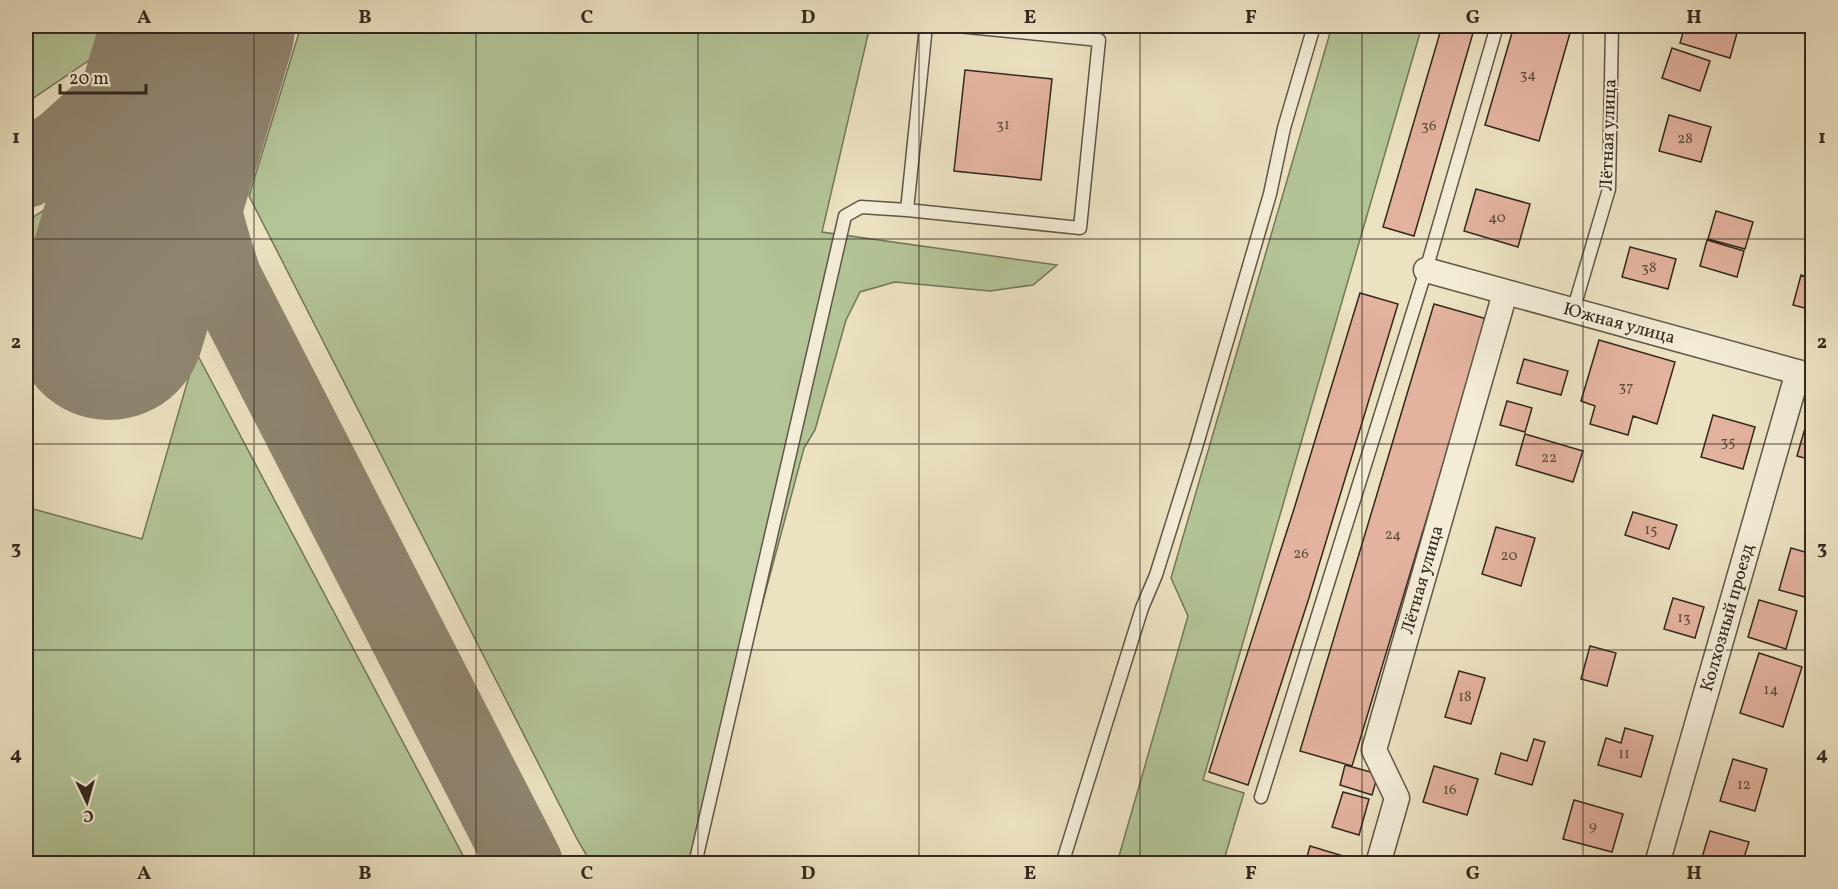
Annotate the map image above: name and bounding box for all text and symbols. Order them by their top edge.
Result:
text: A [137,4,151,32]
text: B [358,4,372,32]
text: C [581,4,594,32]
text: D [801,4,815,32]
text: E [1024,4,1036,32]
text: F [1245,4,1257,32]
text: G [1466,4,1480,32]
text: H [1686,4,1702,32]
scale bar [60,57,146,95]
house number: 34 [1520,65,1536,86]
text: 20 m [69,67,109,92]
street label: Лётная улица [1595,79,1623,191]
house number: 31 [996,115,1010,136]
house number: 36 [1421,116,1437,137]
text: 1 [12,124,20,152]
text: 1 [1818,124,1826,152]
house number: 28 [1677,129,1693,150]
house number: 40 [1488,208,1506,229]
house number: 38 [1641,258,1657,279]
street label: Южная улица [1560,297,1678,351]
text: 2 [11,329,21,357]
text: 2 [1817,329,1827,357]
house number: 37 [1619,377,1633,398]
house number: 35 [1721,432,1735,453]
house number: 22 [1541,448,1557,469]
house number: 15 [1644,520,1658,541]
street label: Лётная улица [1396,523,1450,637]
house number: 24 [1385,525,1401,546]
text: 3 [11,535,21,563]
text: 3 [1817,535,1827,563]
street label: Колхозный проезд [1695,541,1761,695]
house number: 26 [1293,544,1309,565]
house number: 20 [1501,546,1517,567]
house number: 13 [1677,608,1691,629]
house number: 14 [1764,680,1778,701]
house number: 18 [1458,687,1472,708]
text: 4 [10,741,22,769]
text: 4 [1816,741,1828,769]
house number: 11 [1618,744,1630,765]
north arrow [57,772,117,832]
house number: 12 [1737,775,1751,796]
house number: 16 [1443,780,1457,801]
text: С [82,804,94,826]
house number: 9 [1589,816,1597,837]
text: A [137,860,151,888]
text: B [358,860,372,888]
text: C [581,860,594,888]
text: D [801,860,815,888]
text: E [1024,860,1036,888]
text: F [1245,860,1257,888]
text: G [1466,860,1480,888]
text: H [1686,860,1702,888]

